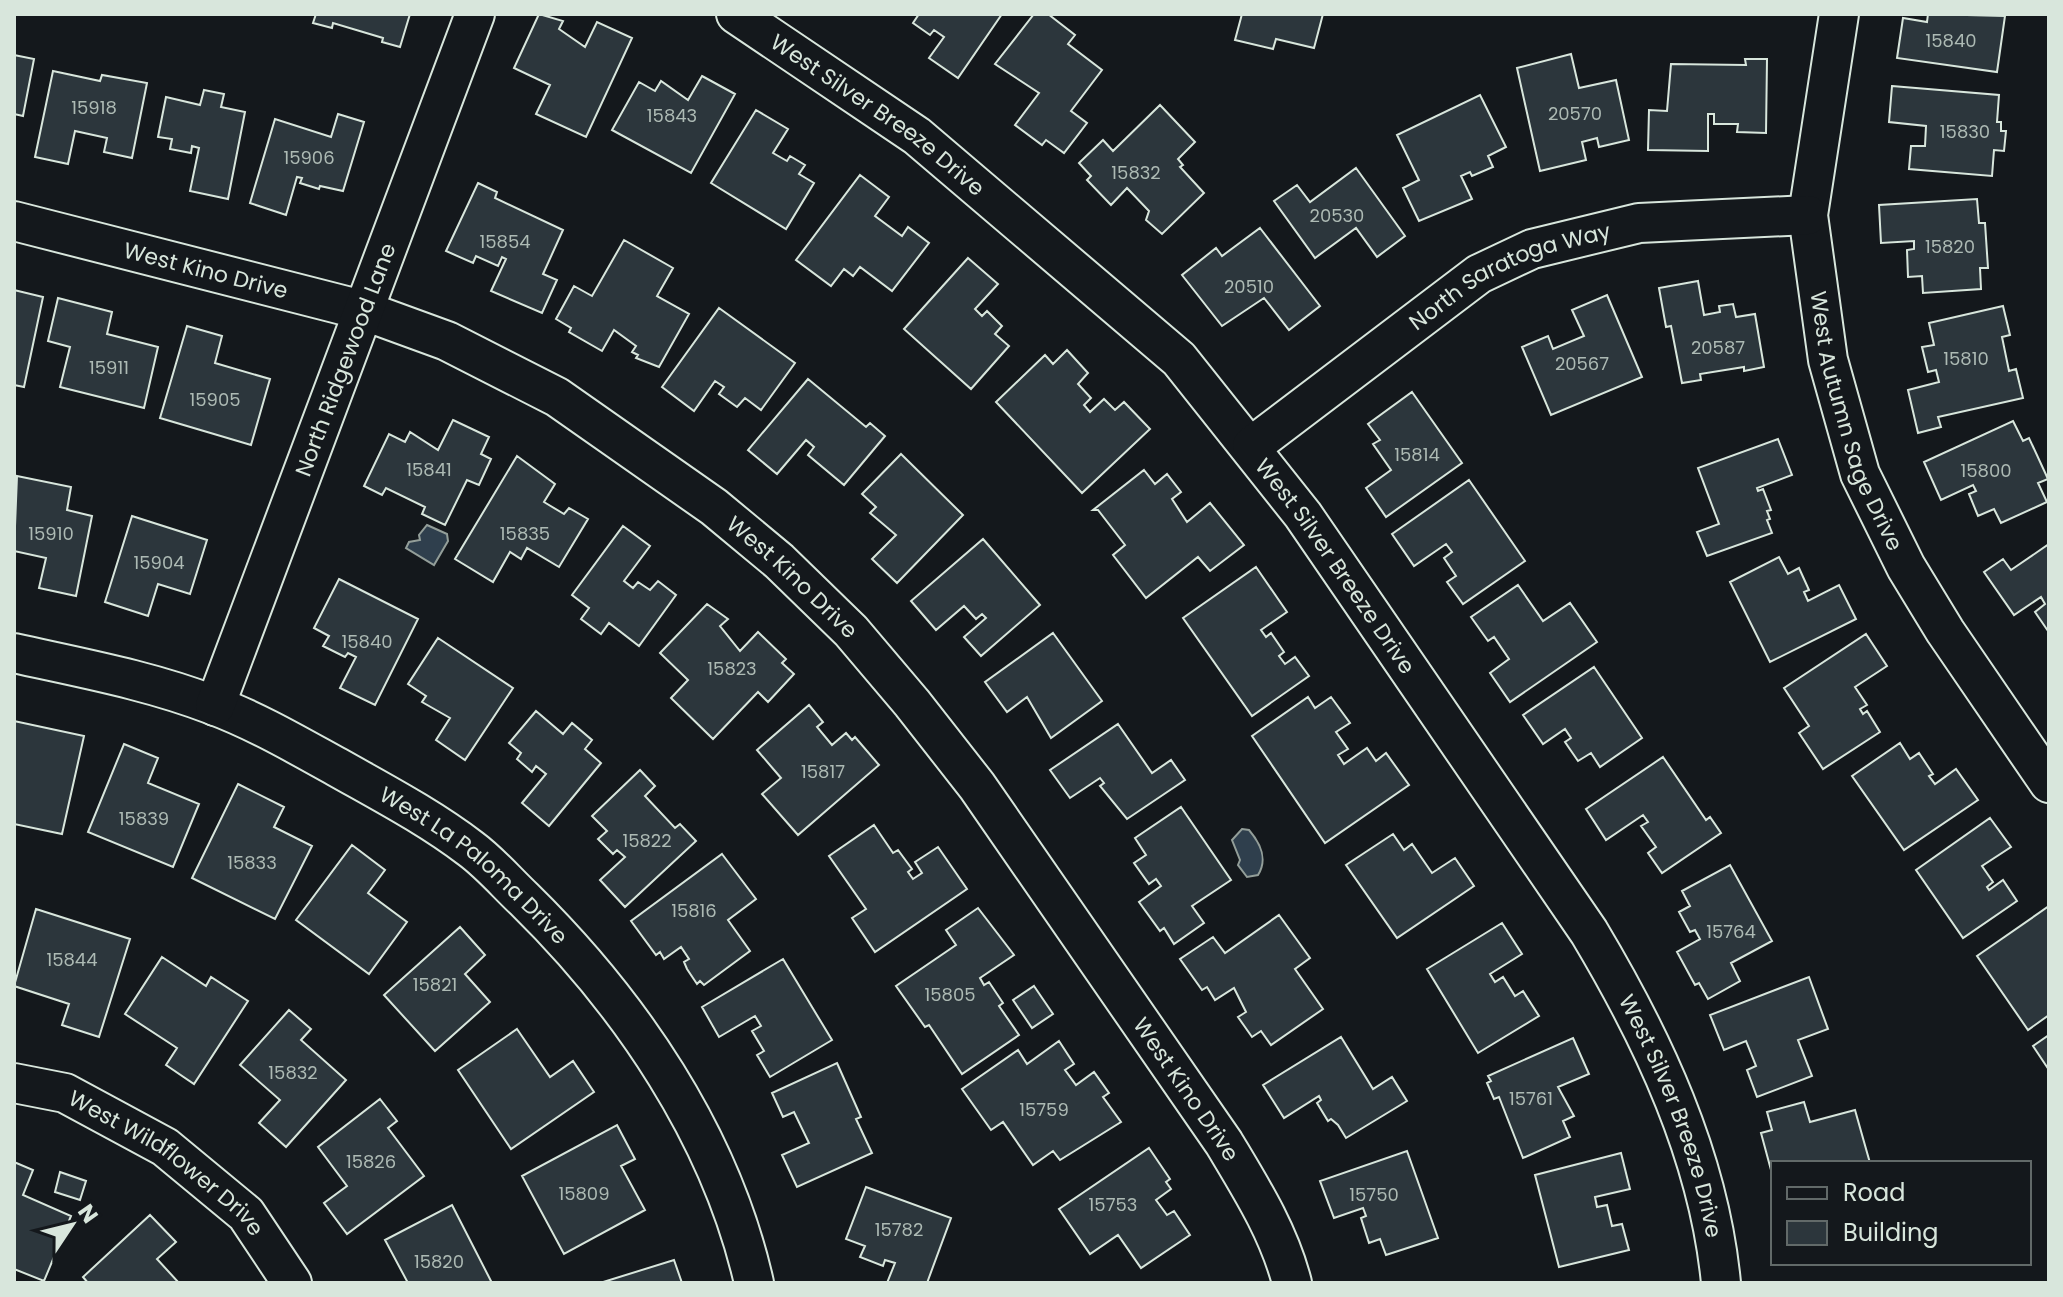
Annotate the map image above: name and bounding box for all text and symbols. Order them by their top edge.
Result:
street label: West Silver Breeze Drive [765,26,992,203]
house number: 15840 [1925,28,1977,53]
house number: 15918 [71,95,117,120]
house number: 20570 [1548,101,1602,126]
house number: 15843 [647,103,697,128]
house number: 15830 [1940,119,1990,144]
house number: 15906 [283,145,335,170]
house number: 15832 [1111,160,1161,185]
house number: 20530 [1310,203,1364,228]
street label: North Saratoga Way [1402,215,1614,337]
house number: 15854 [479,229,531,254]
street label: West Kino Drive [120,234,291,306]
house number: 15820 [1925,234,1975,259]
street label: North Ridgewood Lane [287,239,403,481]
house number: 20510 [1224,274,1274,299]
street label: West Autumn Sage Drive [1803,289,1911,556]
house number: 20587 [1691,335,1745,360]
house number: 15810 [1943,346,1989,371]
house number: 20567 [1555,351,1609,376]
house number: 15911 [89,355,129,380]
house number: 15905 [189,387,241,412]
house number: 15814 [1394,442,1440,467]
street label: West Silver Breeze Drive [1248,452,1423,680]
house number: 15841 [406,457,452,482]
house number: 15800 [1960,458,2012,483]
street label: West Kino Drive [720,509,865,645]
house number: 15910 [28,521,74,546]
house number: 15835 [500,521,550,546]
house number: 15904 [133,550,185,575]
house number: 15840 [341,629,393,654]
house number: 15823 [707,656,757,681]
house number: 15817 [801,759,845,784]
street label: West La Paloma Drive [374,779,575,951]
house number: 15839 [119,806,169,831]
house number: 15822 [622,828,672,853]
house number: 15833 [227,850,277,875]
house number: 15816 [671,898,717,923]
house number: 15764 [1706,919,1756,944]
house number: 15844 [46,947,98,972]
house number: 15821 [413,972,457,997]
house number: 15805 [924,982,976,1007]
street label: West Silver Breeze Drive [1612,989,1730,1240]
street label: West Kino Drive [1126,1011,1247,1167]
house number: 15832 [268,1060,318,1085]
street label: West Wildflower Drive [63,1082,272,1242]
house number: 15761 [1509,1086,1553,1111]
house number: 15759 [1019,1097,1069,1122]
house number: 15826 [346,1149,396,1174]
legend [1771,1161,2031,1265]
text: Road [1843,1176,1905,1209]
house number: 15809 [558,1181,610,1206]
house number: 15750 [1349,1182,1399,1207]
north arrow [32,1185,112,1265]
house number: 15753 [1089,1192,1137,1217]
text: N [71,1198,105,1229]
text: Building [1843,1216,1939,1249]
house number: 15782 [875,1217,923,1242]
house number: 15820 [414,1249,464,1274]

